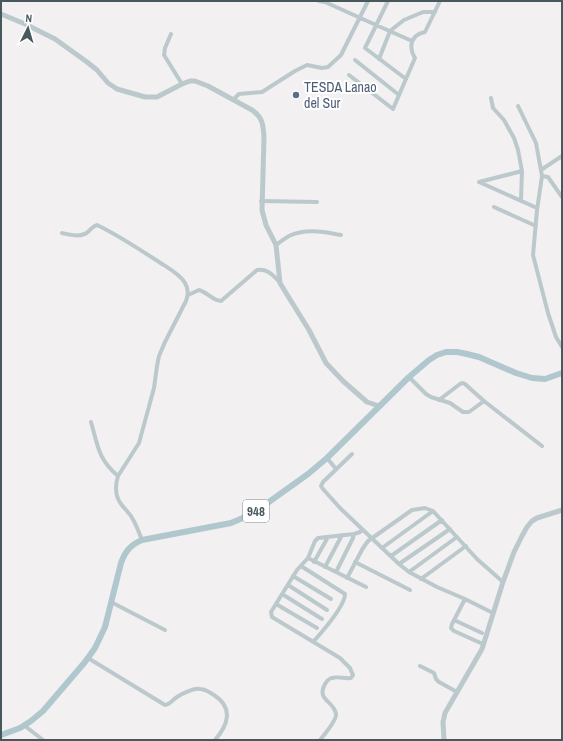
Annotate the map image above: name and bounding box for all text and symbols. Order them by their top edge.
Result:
north arrow [8,8,48,48]
text: N [25,11,33,25]
place label: TESDA Lanao del Sur [304,78,377,112]
marker: TESDA Lanao del Sur [291,90,301,100]
road number: 948 [243,500,269,522]

